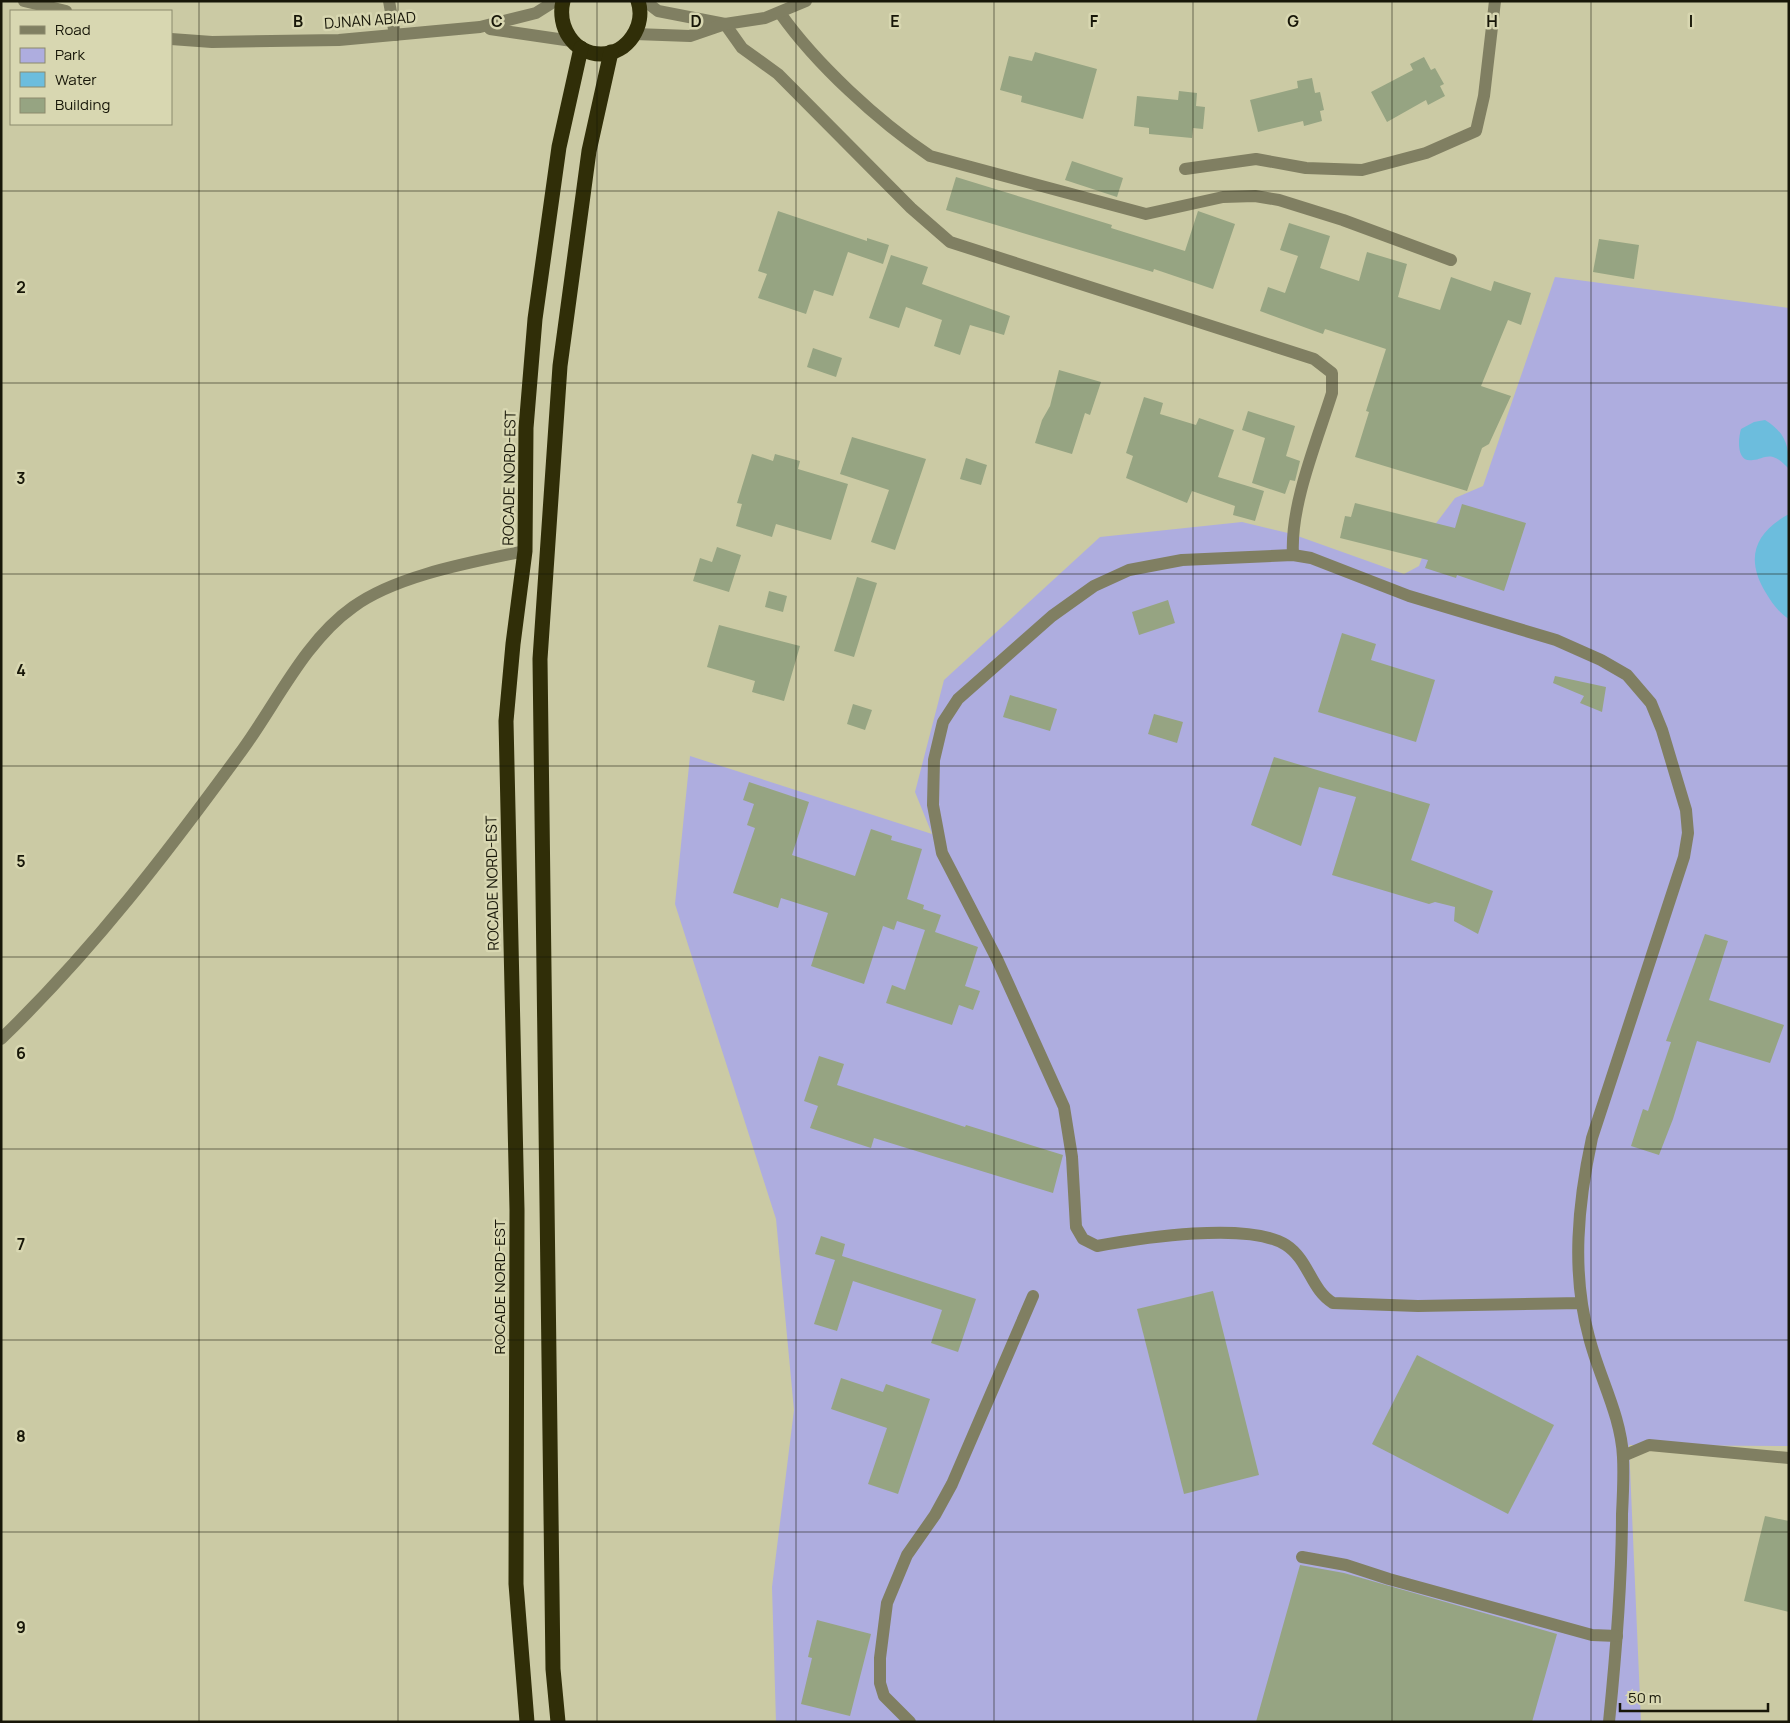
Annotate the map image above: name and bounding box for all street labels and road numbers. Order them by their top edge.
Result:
street label: DJNAN ABIAD [323,6,417,34]
street label: ROCADE NORD-EST [497,410,521,546]
street label: ROCADE NORD-EST [480,815,504,951]
street label: ROCADE NORD-EST [489,1219,510,1355]

